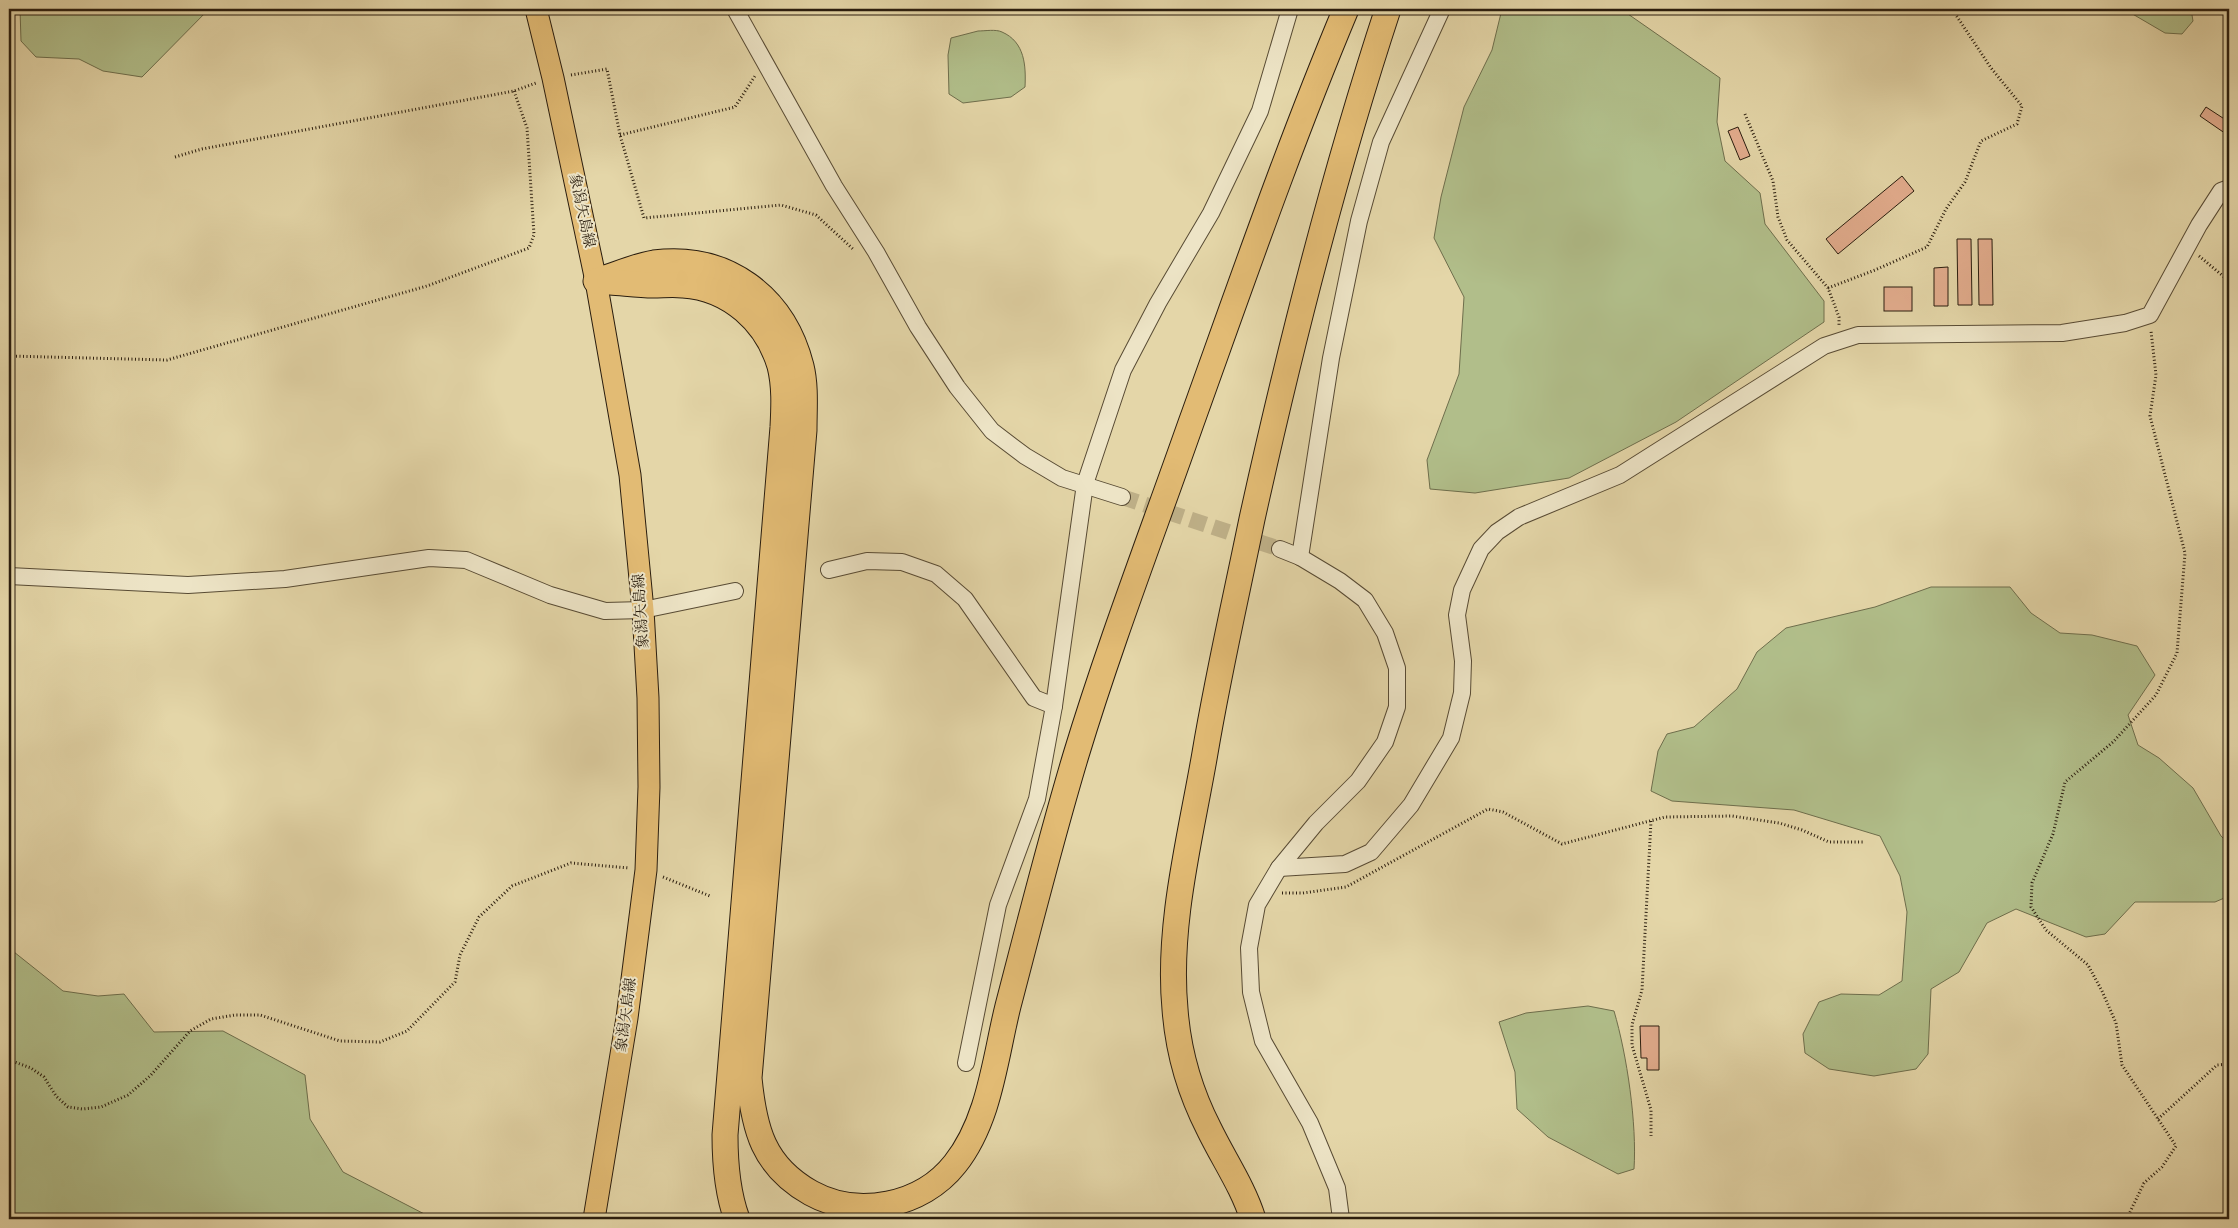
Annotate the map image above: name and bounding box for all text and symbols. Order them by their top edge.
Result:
street label: 象潟矢島線 [566,172,598,249]
street label: 象潟矢島線 [630,573,652,649]
street label: 象潟矢島線 [612,977,640,1053]

